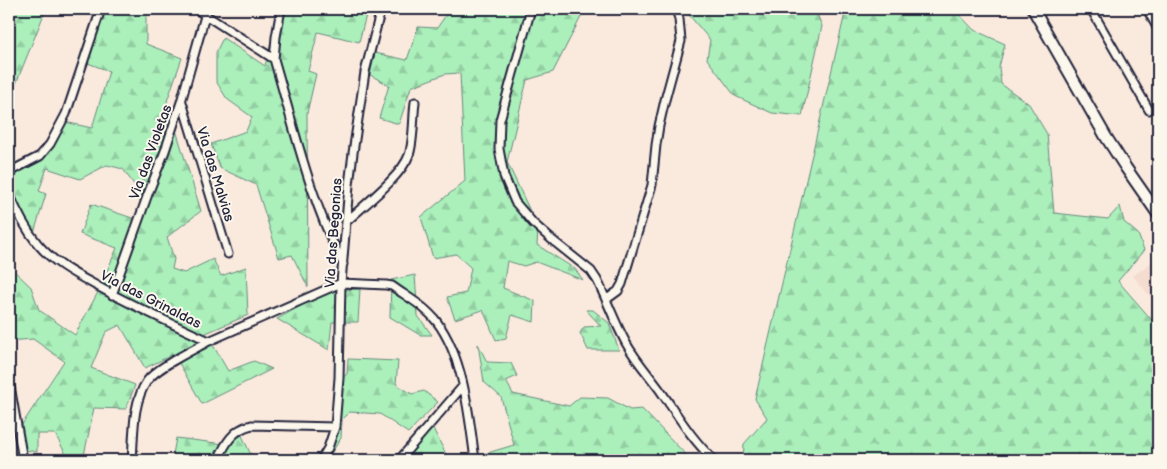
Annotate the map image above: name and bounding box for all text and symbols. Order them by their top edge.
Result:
street label: Via das Violetas [125,102,176,202]
street label: Via das Malvias [193,125,238,224]
street label: Via das Begonias [321,177,346,289]
street label: Via das Grinaldas [98,267,204,332]

